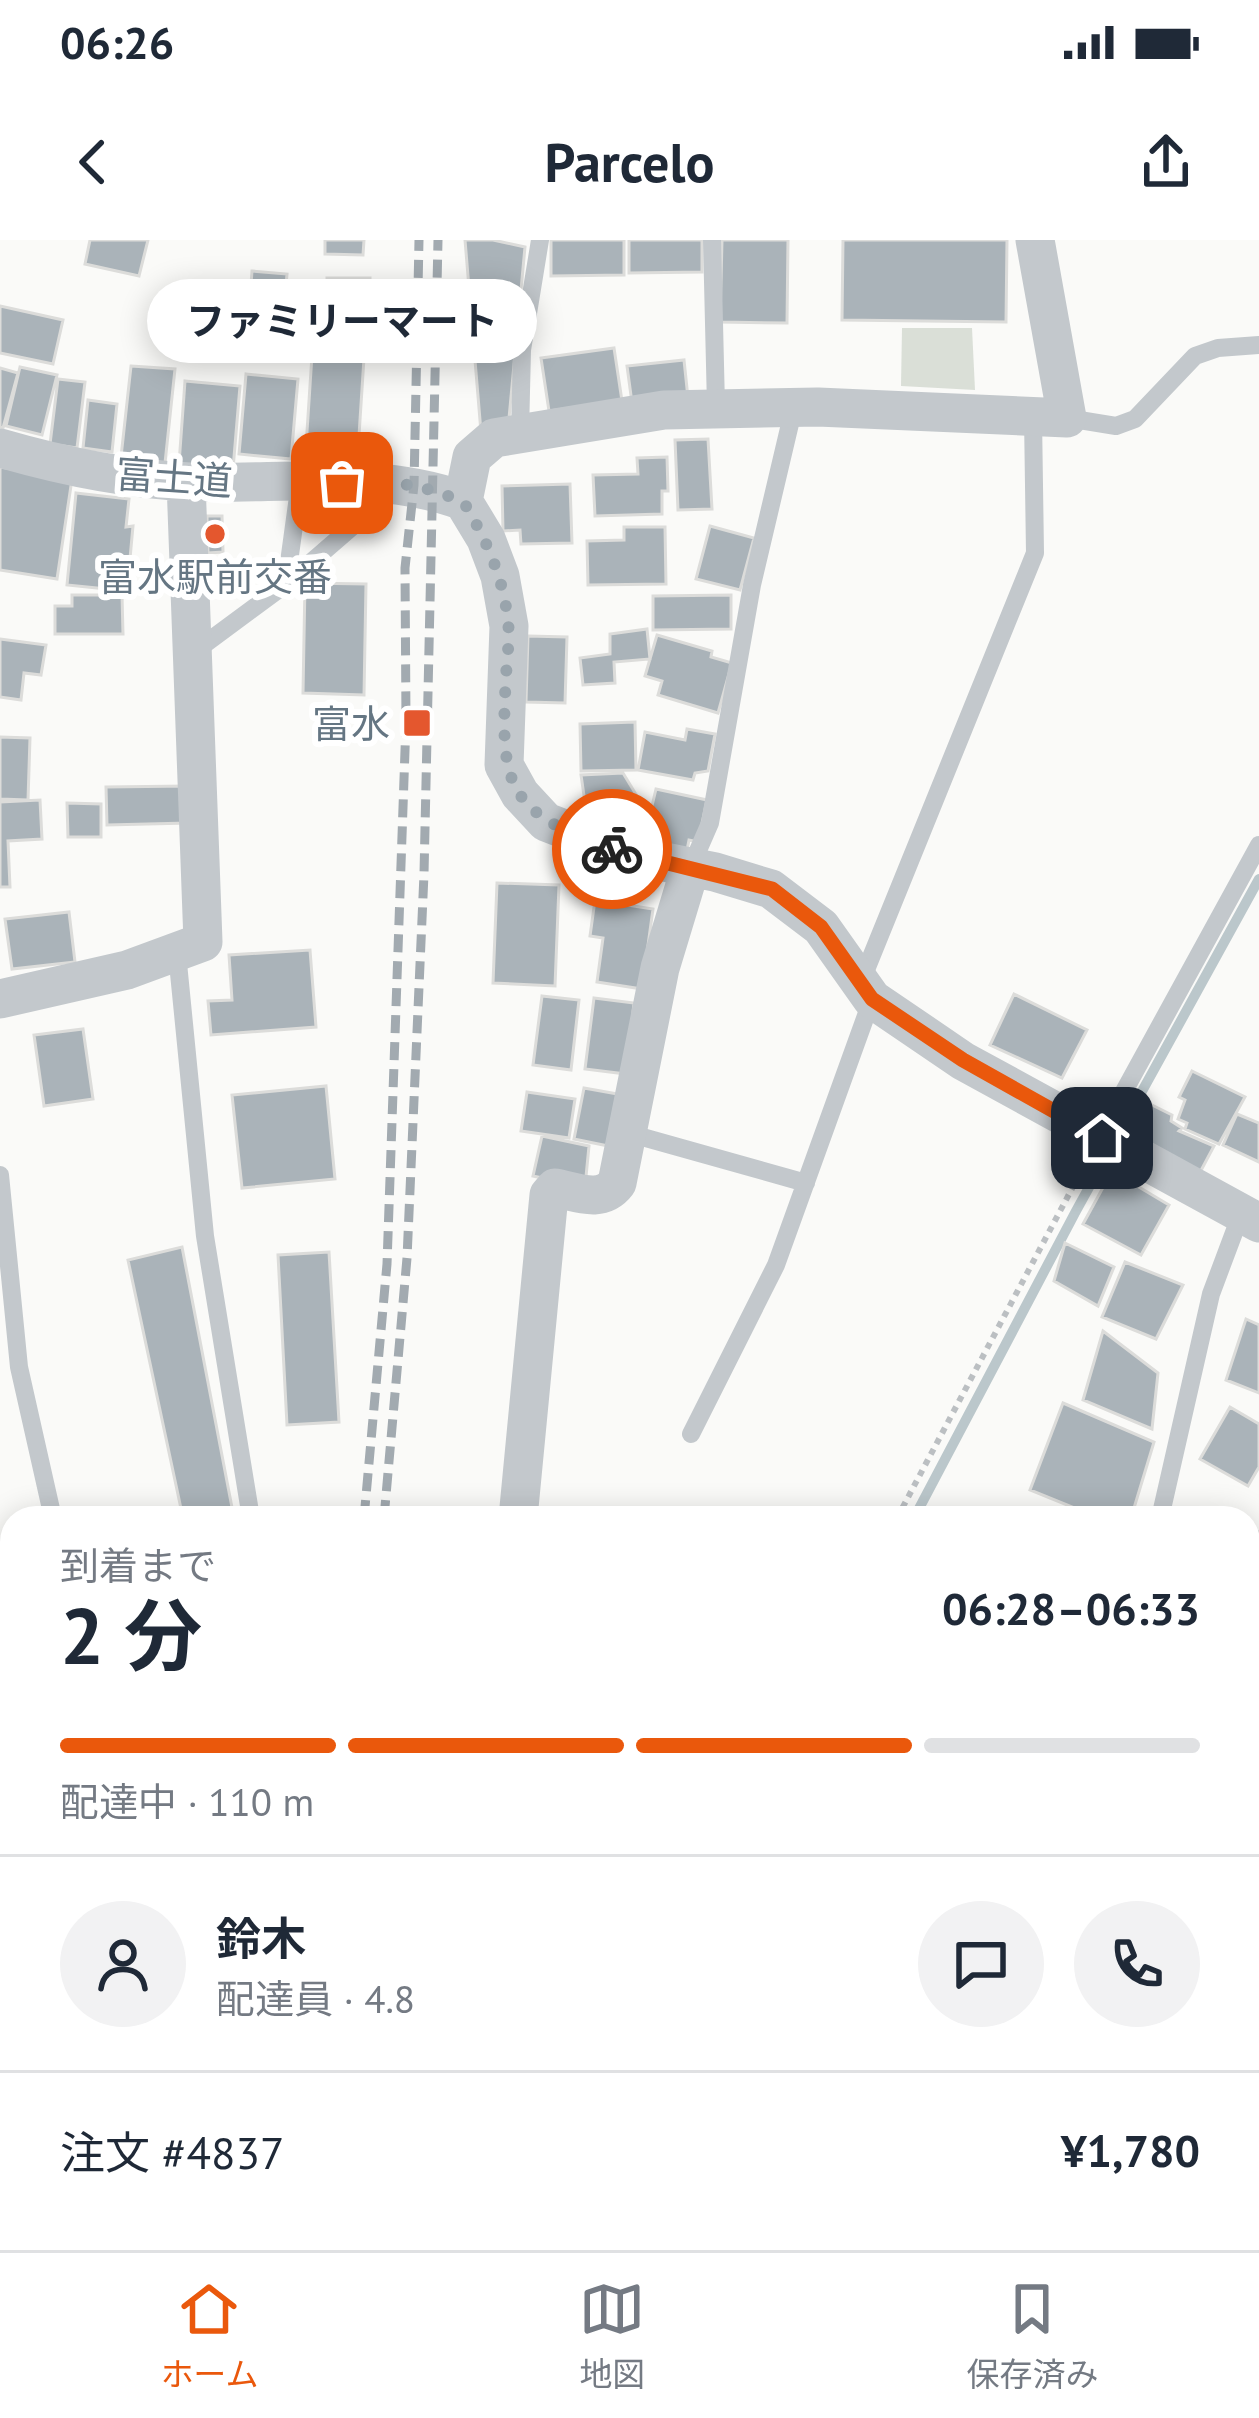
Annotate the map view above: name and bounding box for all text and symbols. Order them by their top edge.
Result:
text: 06:26 [60,13,174,71]
text: Parcelo [545,127,714,197]
icon: back [60,129,126,195]
icon: share [1133,129,1199,195]
callout: ファミリーマート [147,279,537,363]
text: ファミリーマート [186,295,498,346]
pin [291,432,393,534]
street label: 富士道 [114,447,234,507]
icon: bag [309,450,375,516]
marker: 富水駅前交番 [202,521,228,547]
place label: 富水駅前交番 [98,551,332,602]
place label: 富水 [312,698,390,749]
marker: 富水 [401,707,433,739]
courier [552,789,672,909]
icon: bike [579,816,645,882]
pin [1051,1087,1153,1189]
icon: home [1069,1105,1135,1171]
text: 到着まで [60,1540,216,1591]
text: 06:28–06:33 [942,1579,1200,1637]
text: 2 分 [60,1585,202,1686]
text: 配達中 · 110 m [60,1776,314,1827]
button: person [60,1901,186,2027]
button: chat [918,1901,1044,2027]
button: phone [1074,1901,1200,2027]
text: 鈴木 [216,1909,306,1967]
text: 配達員 · 4.8 [216,1973,415,2024]
text: ¥1,780 [1061,2121,1200,2179]
text: 注文 #4837 [60,2123,285,2181]
tab: ホーム [160,2276,259,2396]
tab: 地図 [579,2276,645,2396]
tab: 保存済み [966,2276,1098,2396]

